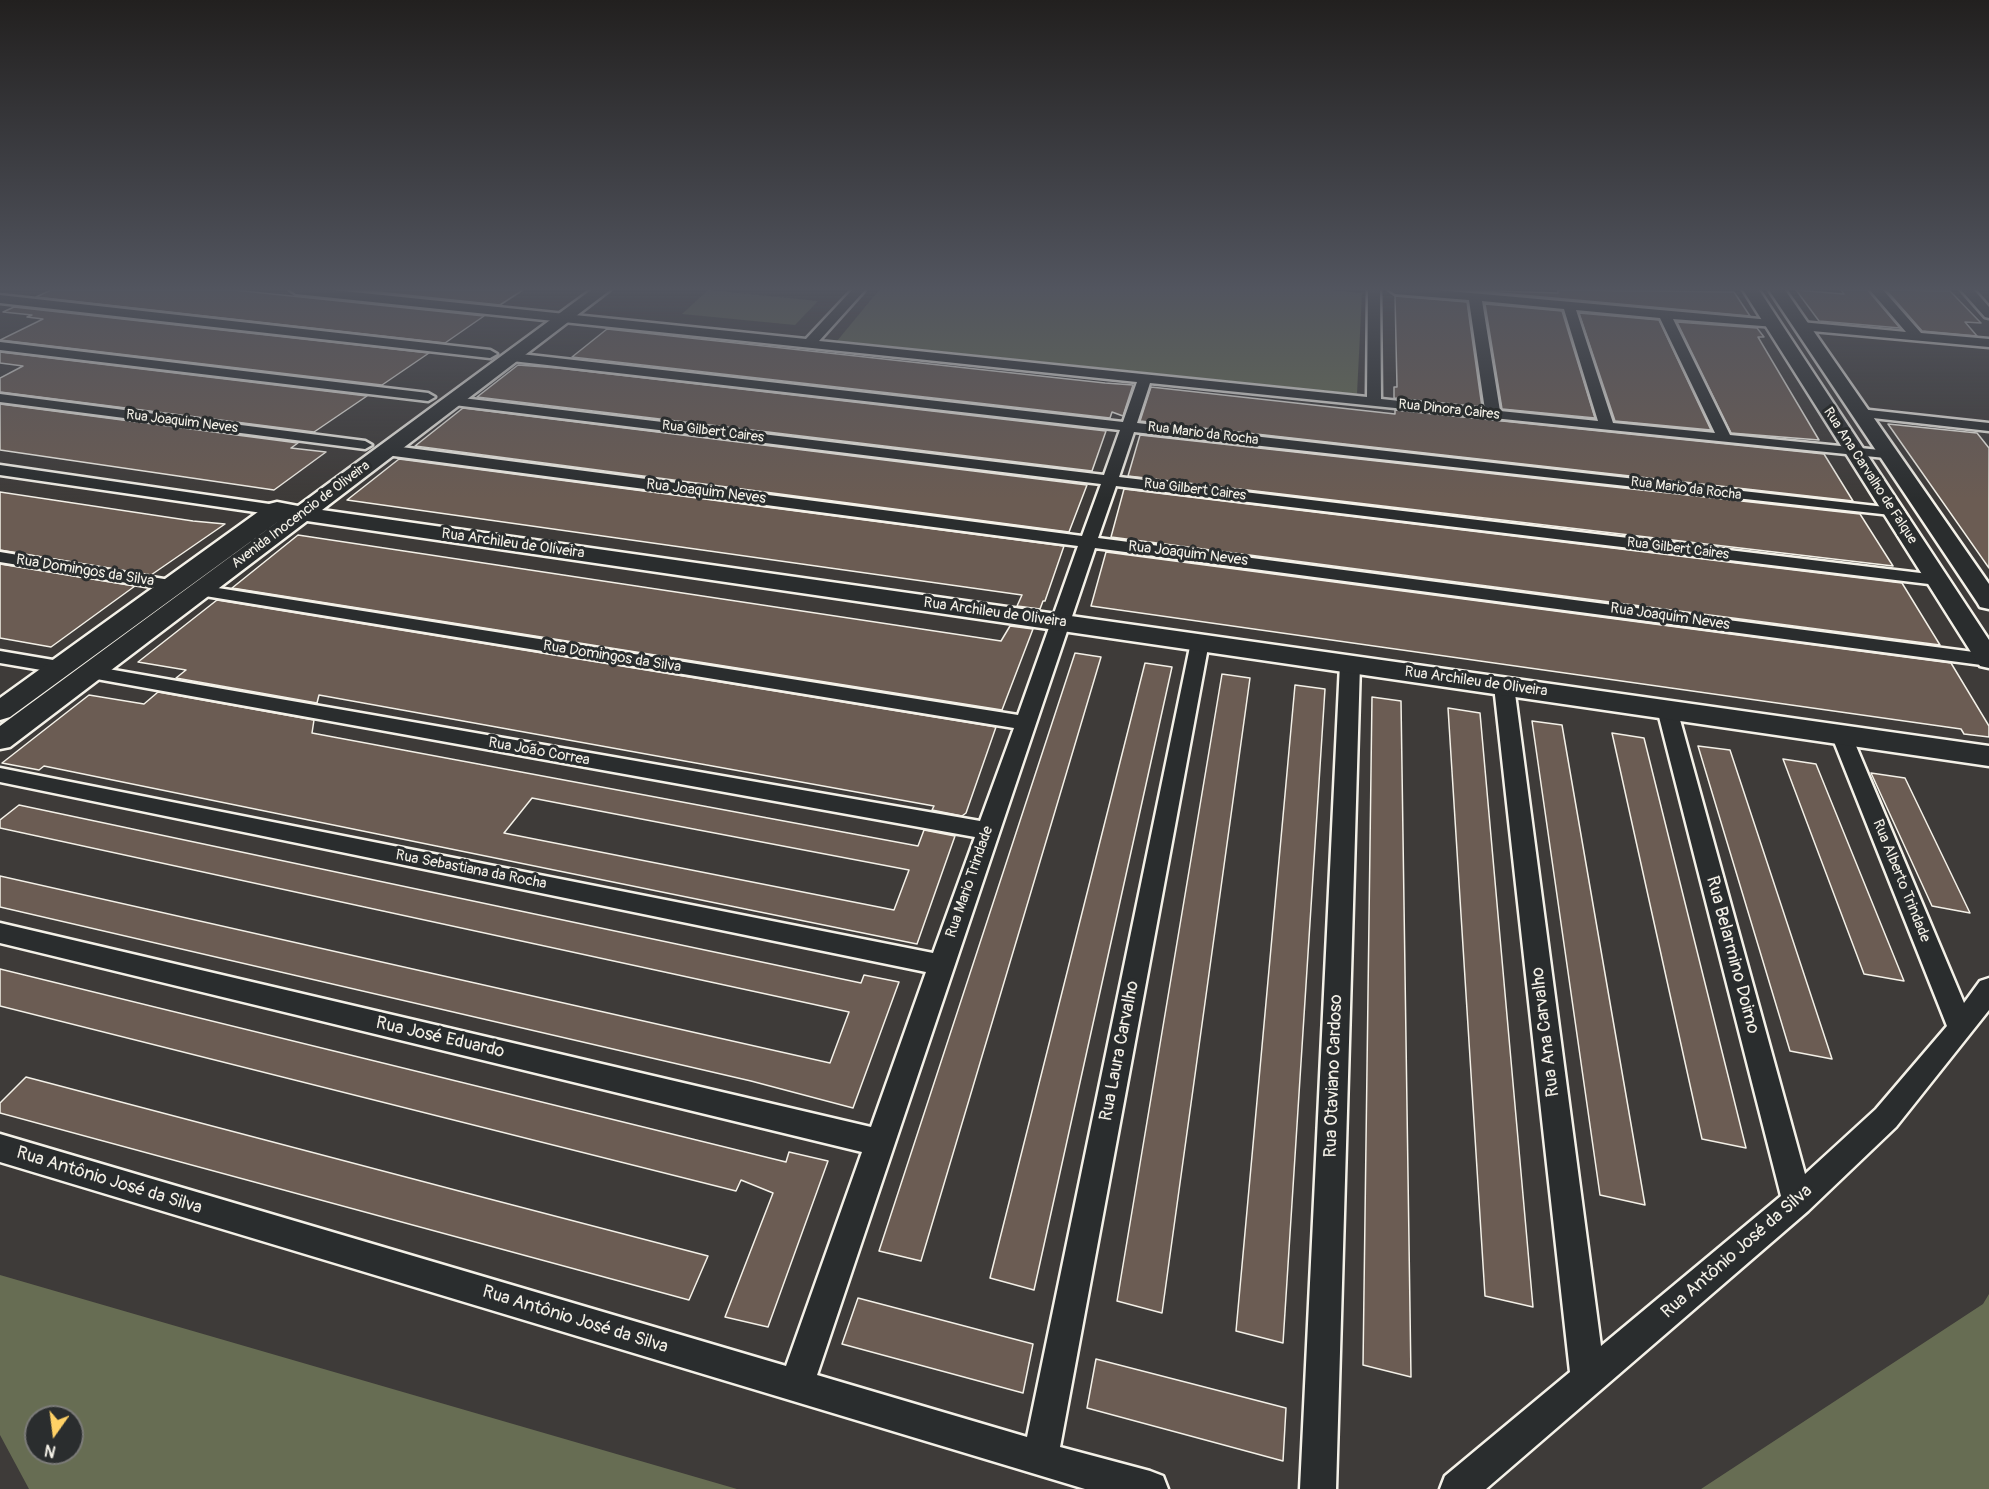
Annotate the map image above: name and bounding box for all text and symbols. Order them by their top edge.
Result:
street label: Rua Dinora Caires [1398,396,1500,424]
street label: Rua Ana Carvalho de Falque [1820,405,1920,547]
street label: Rua Joaquim Neves [125,407,239,437]
street label: Rua Gilbert Caires [661,417,765,447]
street label: Rua Mario da Rocha [1147,419,1259,449]
street label: Avenida Inocencio de Oliveira [229,458,373,572]
street label: Rua Mario da Rocha [1630,474,1742,504]
street label: Rua Gilbert Caires [1143,475,1247,505]
street label: Rua Joaquim Neves [645,476,767,508]
street label: Rua Archileu de Oliveira [440,525,586,563]
street label: Rua Gilbert Caires [1626,534,1730,564]
street label: Rua Joaquim Neves [1127,538,1249,570]
street label: Rua Domingos da Silva [15,551,155,591]
street label: Rua Archileu de Oliveira [922,594,1068,632]
street label: Rua Joaquim Neves [1609,600,1731,634]
street label: Rua Domingos da Silva [542,637,682,677]
street label: Rua Archileu de Oliveira [1403,663,1549,701]
street label: Rua João Correa [487,734,591,770]
street label: Rua Alberto Trindade [1868,817,1934,945]
street label: Rua Mario Trindade [942,824,998,940]
street label: Rua Sebastiana da Rocha [394,847,548,893]
street label: Rua Belarmino Doimo [1701,874,1763,1036]
street label: Rua Ana Carvalho [1527,966,1565,1098]
street label: Rua Laura Carvalho [1096,979,1144,1123]
street label: Rua Otaviano Cardoso [1320,994,1348,1158]
street label: Rua José Eduardo [374,1013,506,1063]
street label: Rua Antônio José da Silva [14,1142,204,1220]
street label: Rua Antônio José da Silva [1657,1181,1817,1323]
street label: Rua Antônio José da Silva [480,1281,670,1359]
north arrow [24,1405,84,1465]
text: N [42,1440,58,1462]

